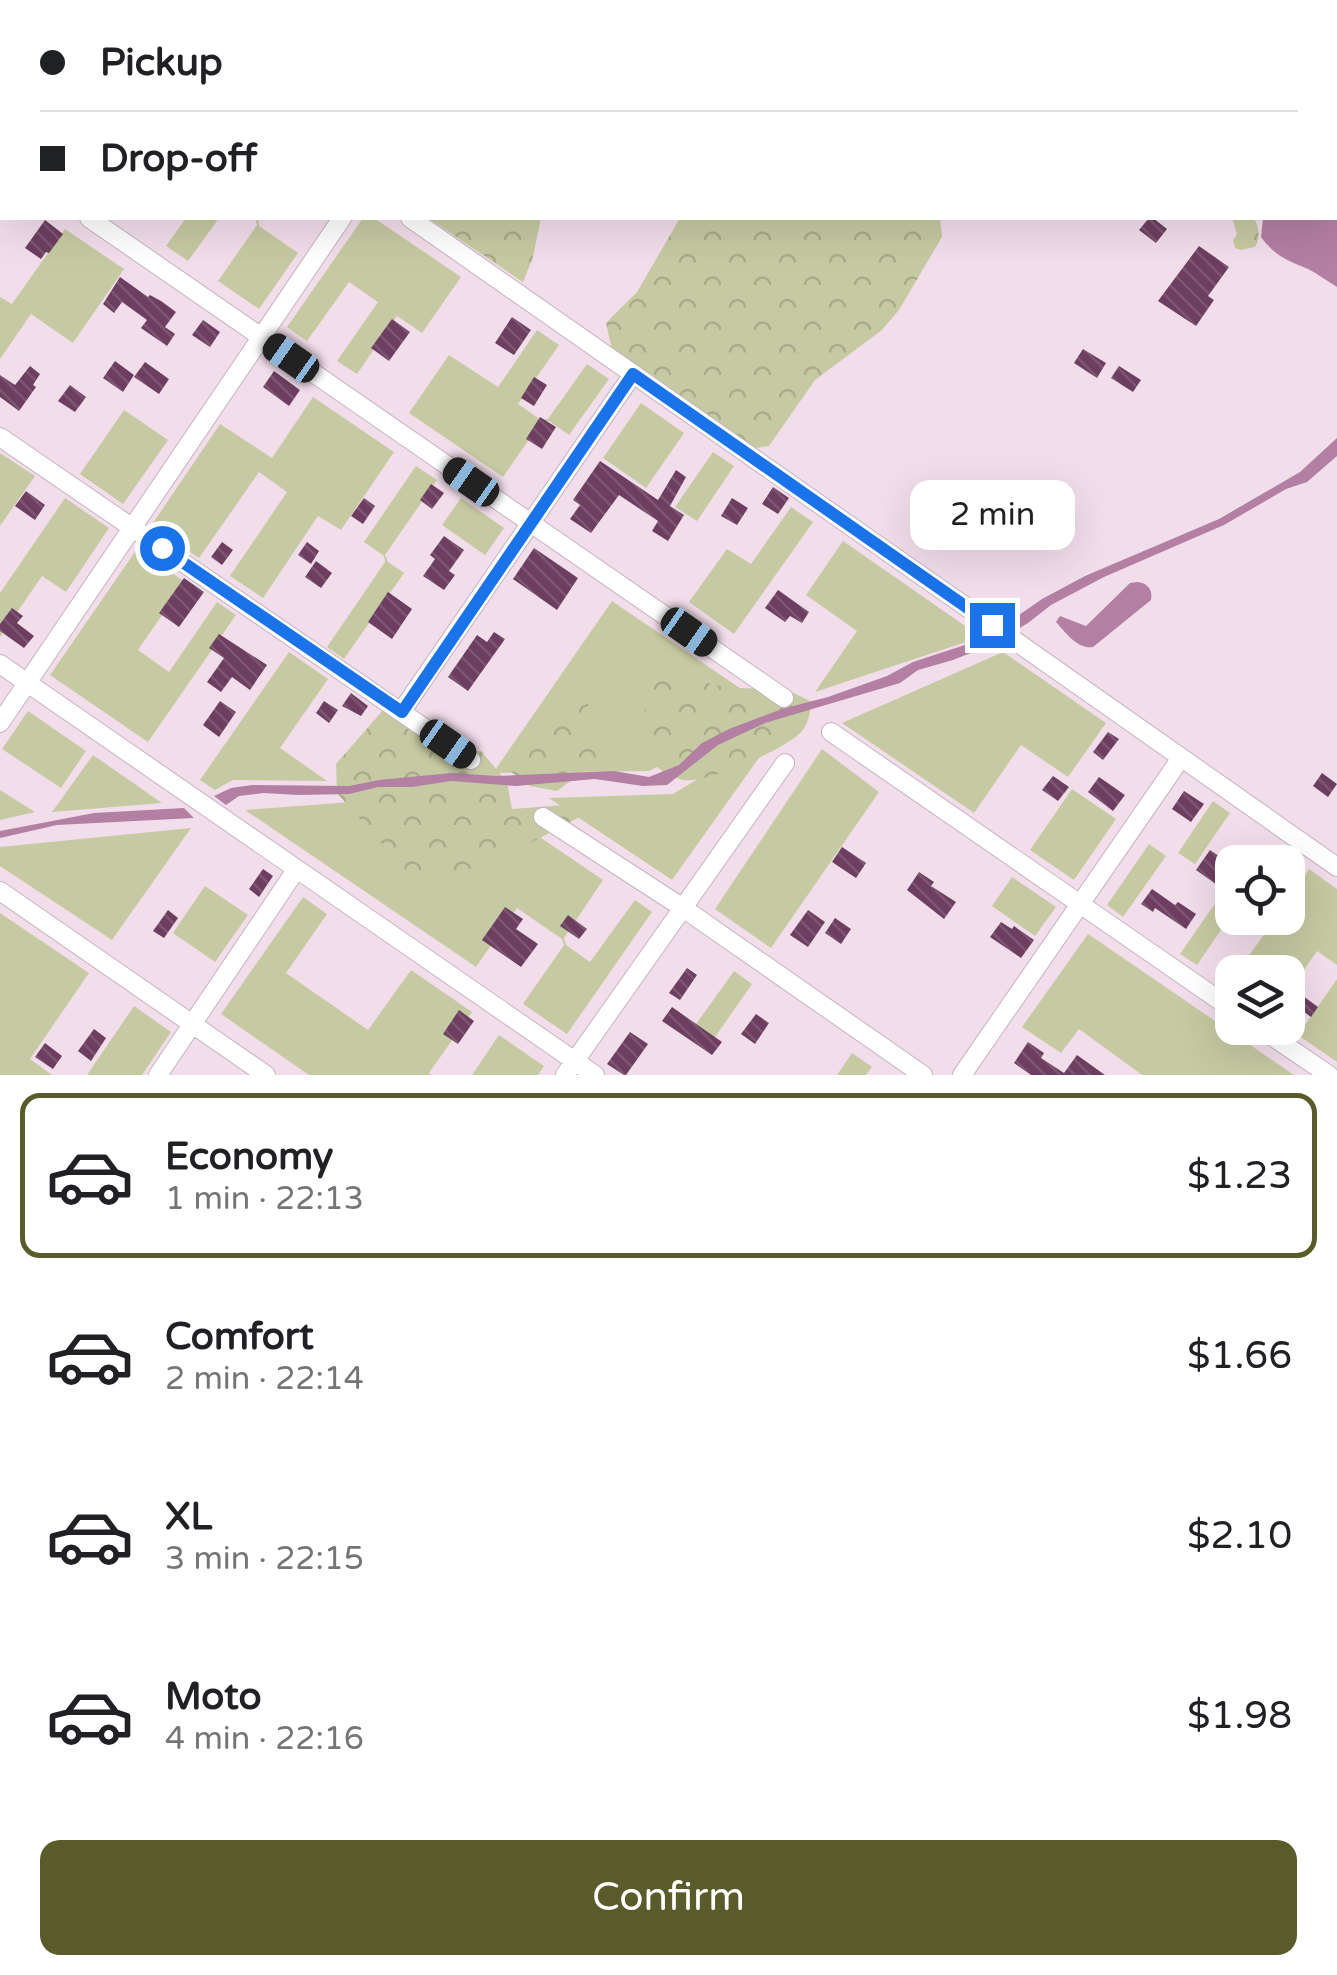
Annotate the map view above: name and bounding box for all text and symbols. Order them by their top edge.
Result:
text: Pickup [100,40,223,86]
text: Drop-off [100,136,257,182]
car [258,329,324,387]
car [438,453,504,511]
callout: 2 min [910,480,1074,550]
text: 2 min [950,496,1035,534]
route start [140,526,185,571]
car [656,603,722,661]
route end [970,603,1015,648]
car [415,715,481,773]
map controls [1215,845,1305,1045]
button: locate [1215,845,1305,935]
button: layers [1215,955,1305,1045]
icon: car [45,1131,135,1221]
text: Economy [165,1134,333,1180]
text: $1.23 [1187,1153,1292,1199]
text: 1 min · 22:13 [165,1180,364,1218]
icon: car [45,1311,135,1401]
text: Comfort [165,1314,314,1360]
text: $1.66 [1187,1333,1292,1379]
text: 2 min · 22:14 [165,1360,364,1398]
icon: car [45,1491,135,1581]
text: XL [165,1494,212,1540]
text: $2.10 [1187,1513,1292,1559]
text: 3 min · 22:15 [165,1540,364,1578]
icon: car [45,1671,135,1761]
text: Moto [165,1674,261,1720]
text: $1.98 [1187,1693,1292,1739]
text: 4 min · 22:16 [165,1720,364,1758]
button: Confirm [40,1840,1297,1955]

